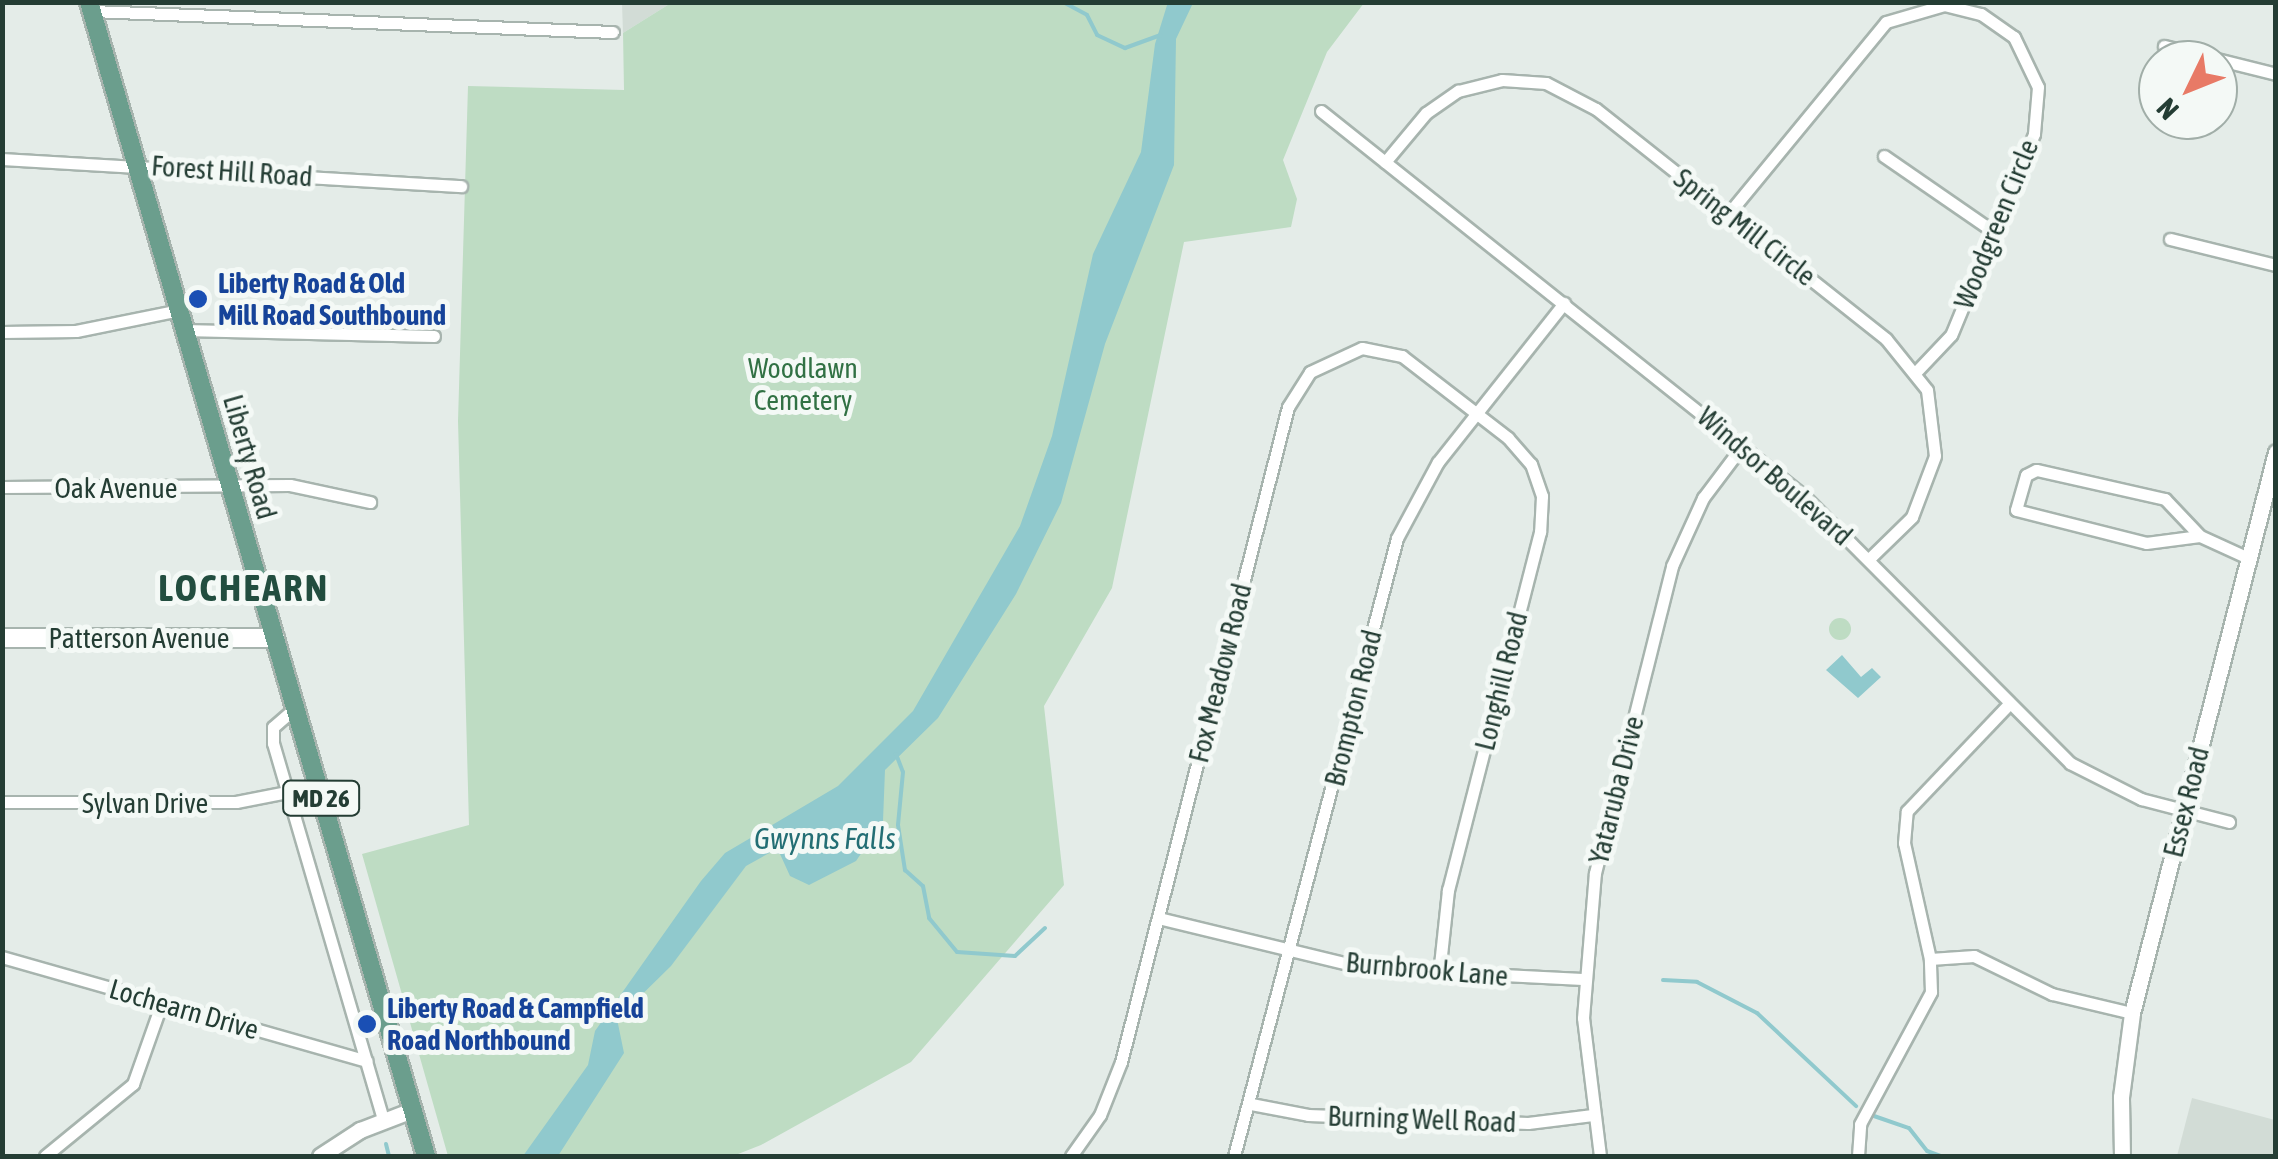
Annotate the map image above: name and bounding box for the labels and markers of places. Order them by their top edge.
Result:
place label: Liberty Road & Old Mill Road Southbound [218,266,446,332]
marker: Liberty Road & Old Mill Road Southbound [187,288,209,310]
place label: Liberty Road & Campfield Road Northbound [387,991,644,1057]
marker: Liberty Road & Campfield Road Northbound [356,1013,378,1035]

